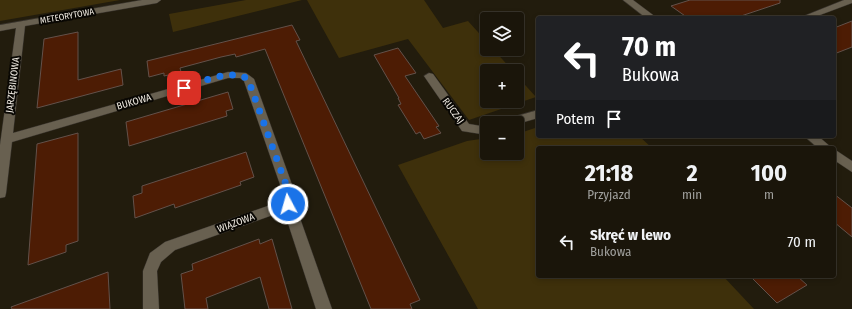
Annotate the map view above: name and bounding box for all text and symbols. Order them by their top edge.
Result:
street label: METEORYTOWA [39,6,95,26]
map controls [480,12,524,160]
button: layers [480,12,524,56]
text: 70 m [622,30,676,63]
icon: left [556,32,608,84]
street label: JARZĘBINOWA [4,56,22,114]
button: + [480,64,524,108]
text: Bukowa [622,64,679,86]
pin [167,71,201,105]
icon: arrive [173,77,195,99]
street label: BUKOWA [115,91,153,113]
street label: RUCZAJ [440,96,466,126]
icon: arrive [603,108,625,130]
text: Potem [556,110,595,128]
button: − [480,116,524,160]
text: 21:18 [585,159,633,187]
text: 2 [686,159,698,187]
text: 100 [751,159,787,187]
position arrow [267,183,309,225]
text: Przyjazd [587,187,631,202]
text: min [682,187,702,202]
text: m [764,187,774,202]
street label: WIĄZOWA [216,210,257,235]
text: Skręć w lewo [590,226,671,244]
icon: left [556,231,578,253]
text: 70 m [787,233,816,251]
text: Bukowa [590,244,631,259]

